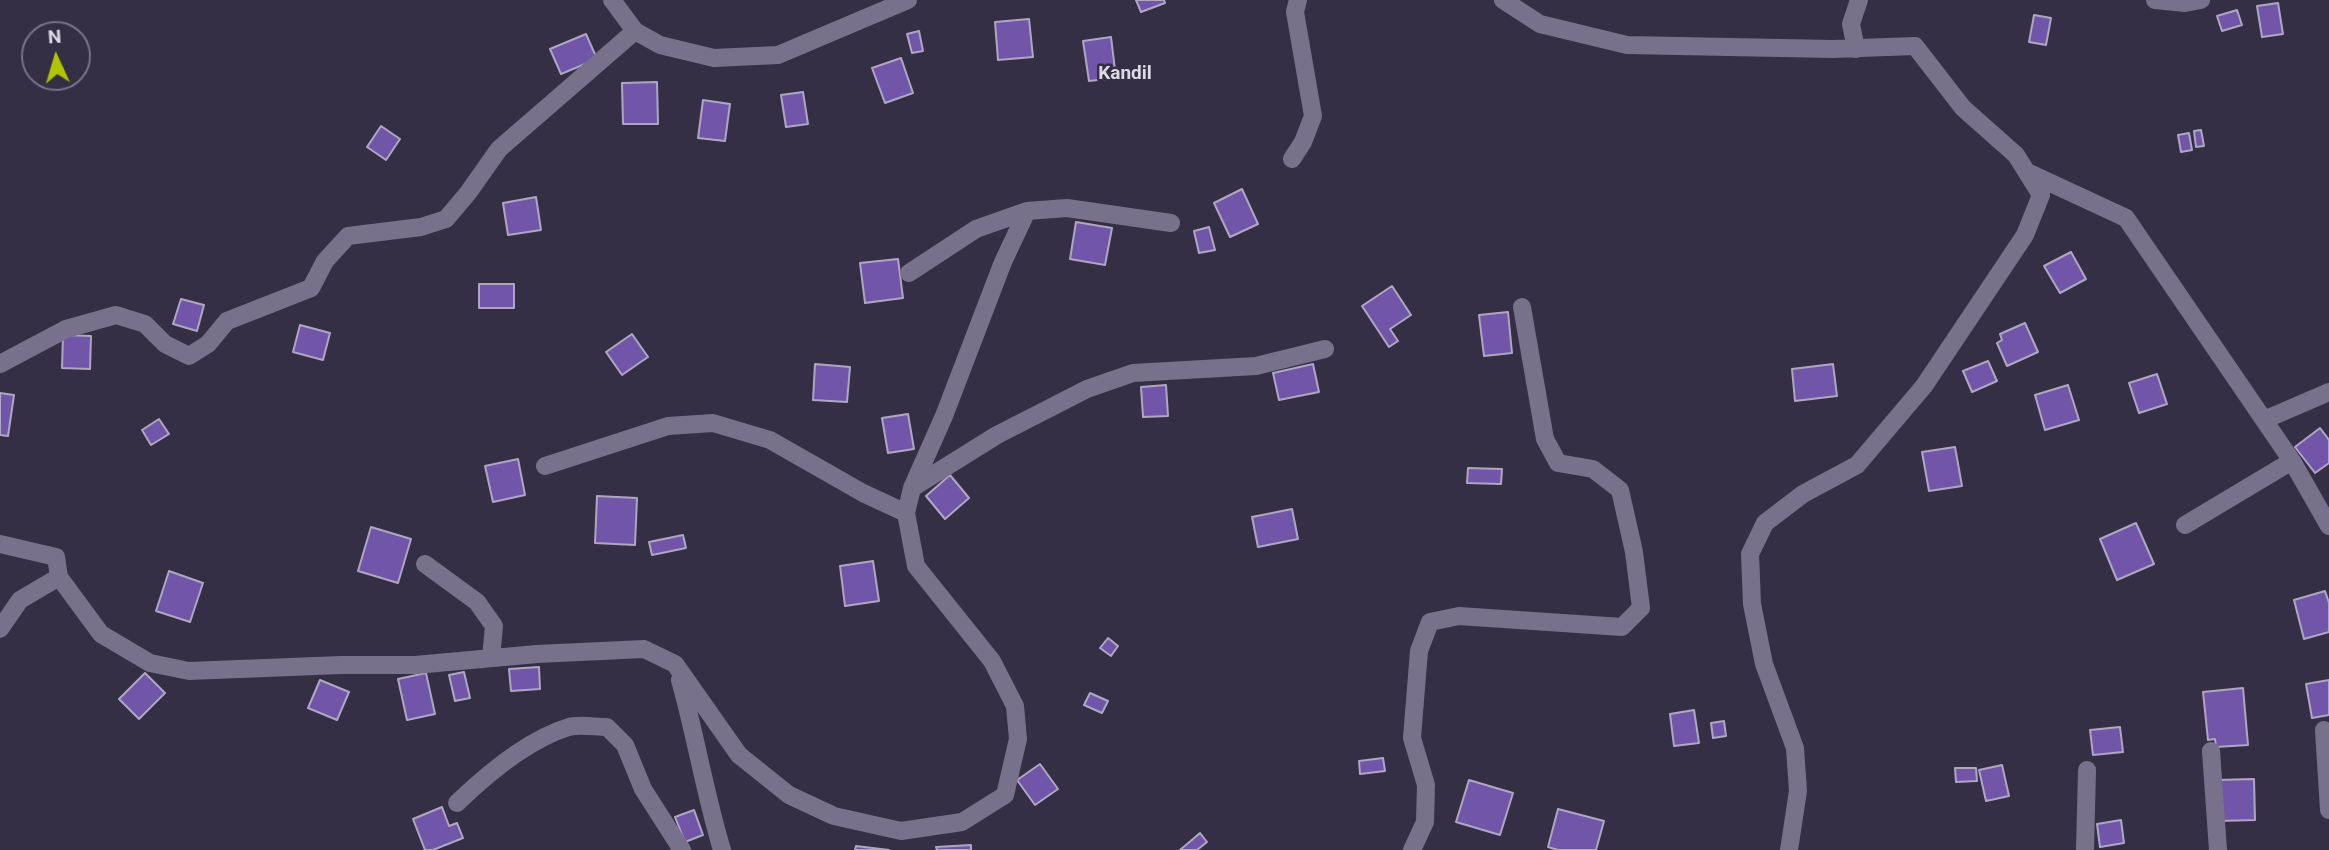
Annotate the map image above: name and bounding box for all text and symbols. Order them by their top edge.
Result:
north arrow [21,21,91,91]
text: N [47,25,62,48]
district label: Kandil [1098,63,1152,85]

